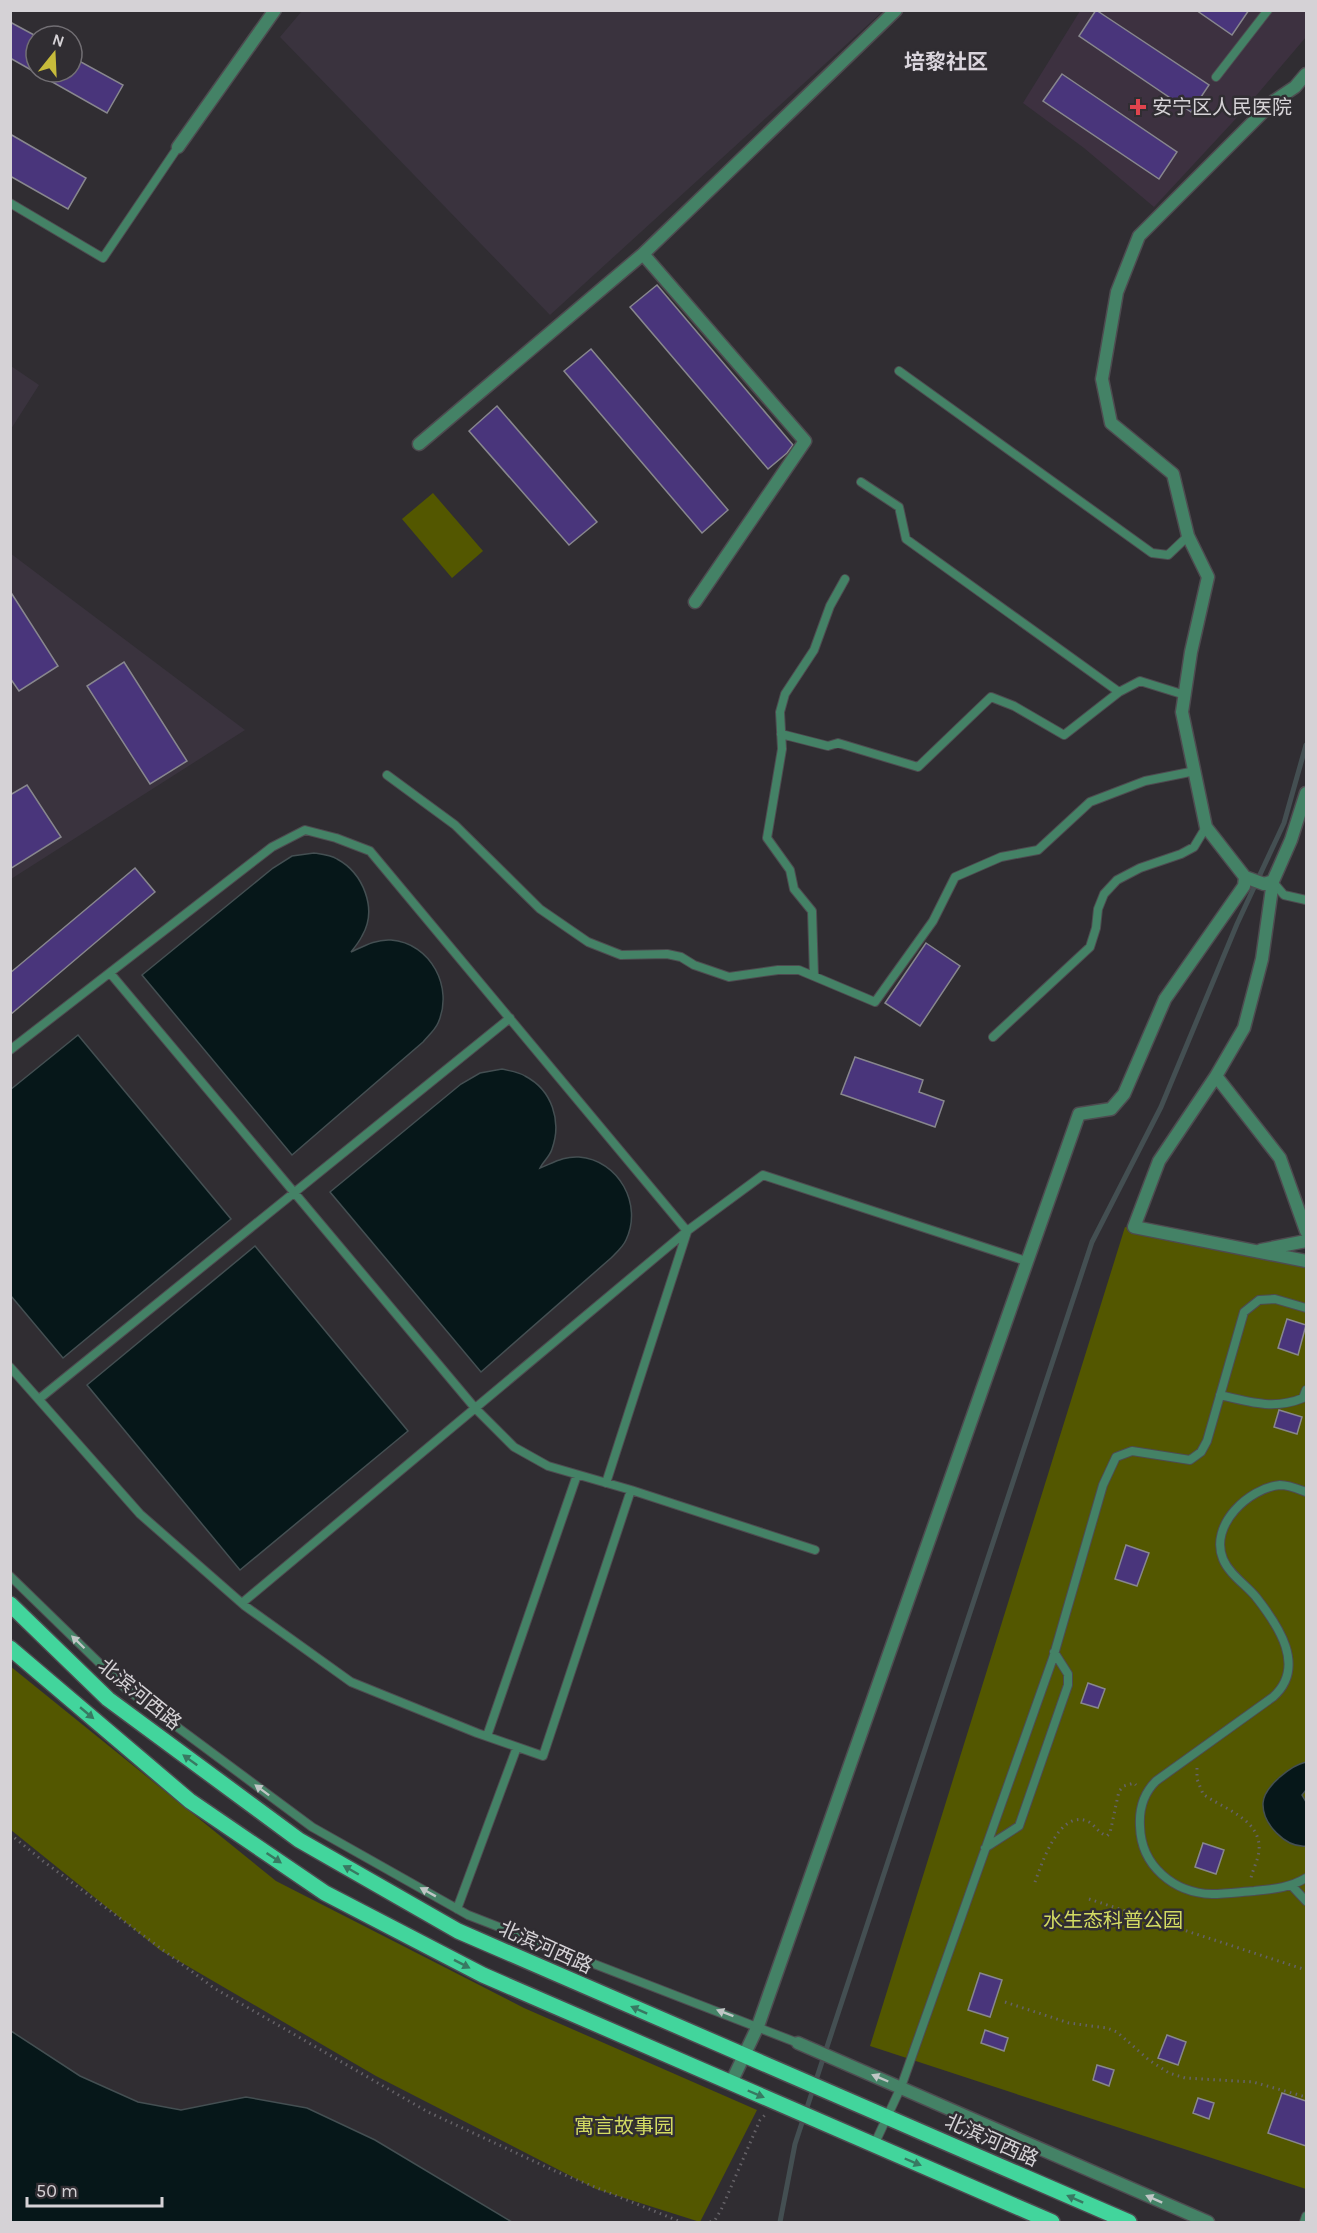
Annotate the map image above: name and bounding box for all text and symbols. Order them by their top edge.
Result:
north arrow [24,24,84,84]
text: N [50,29,67,51]
district label: 培黎社区 [904,50,988,74]
place label: 安宁区人民医院 [1152,96,1292,119]
marker: 安宁区人民医院 [1129,98,1147,116]
one-way arrow [70,1635,85,1649]
street label: 北滨河西路 [94,1654,186,1735]
one-way arrow [79,1707,95,1720]
one-way arrow [183,1754,199,1766]
one-way arrow [255,1784,271,1796]
one-way arrow [266,1852,282,1864]
one-way arrow [342,1865,359,1875]
one-way arrow [420,1887,436,1898]
park label: 水生态科普公园 [1043,1909,1183,1932]
street label: 北滨河西路 [495,1917,596,1978]
one-way arrow [454,1959,471,1969]
one-way arrow [630,2005,648,2015]
one-way arrow [715,2008,733,2018]
one-way arrow [870,2073,888,2083]
one-way arrow [747,2089,765,2099]
street label: 北滨河西路 [941,2110,1042,2171]
park label: 寓言故事园 [574,2115,674,2138]
one-way arrow [904,2158,922,2168]
scale bar [27,2170,162,2208]
text: 50 m [36,2180,78,2202]
one-way arrow [1066,2194,1084,2203]
one-way arrow [1145,2194,1163,2204]

